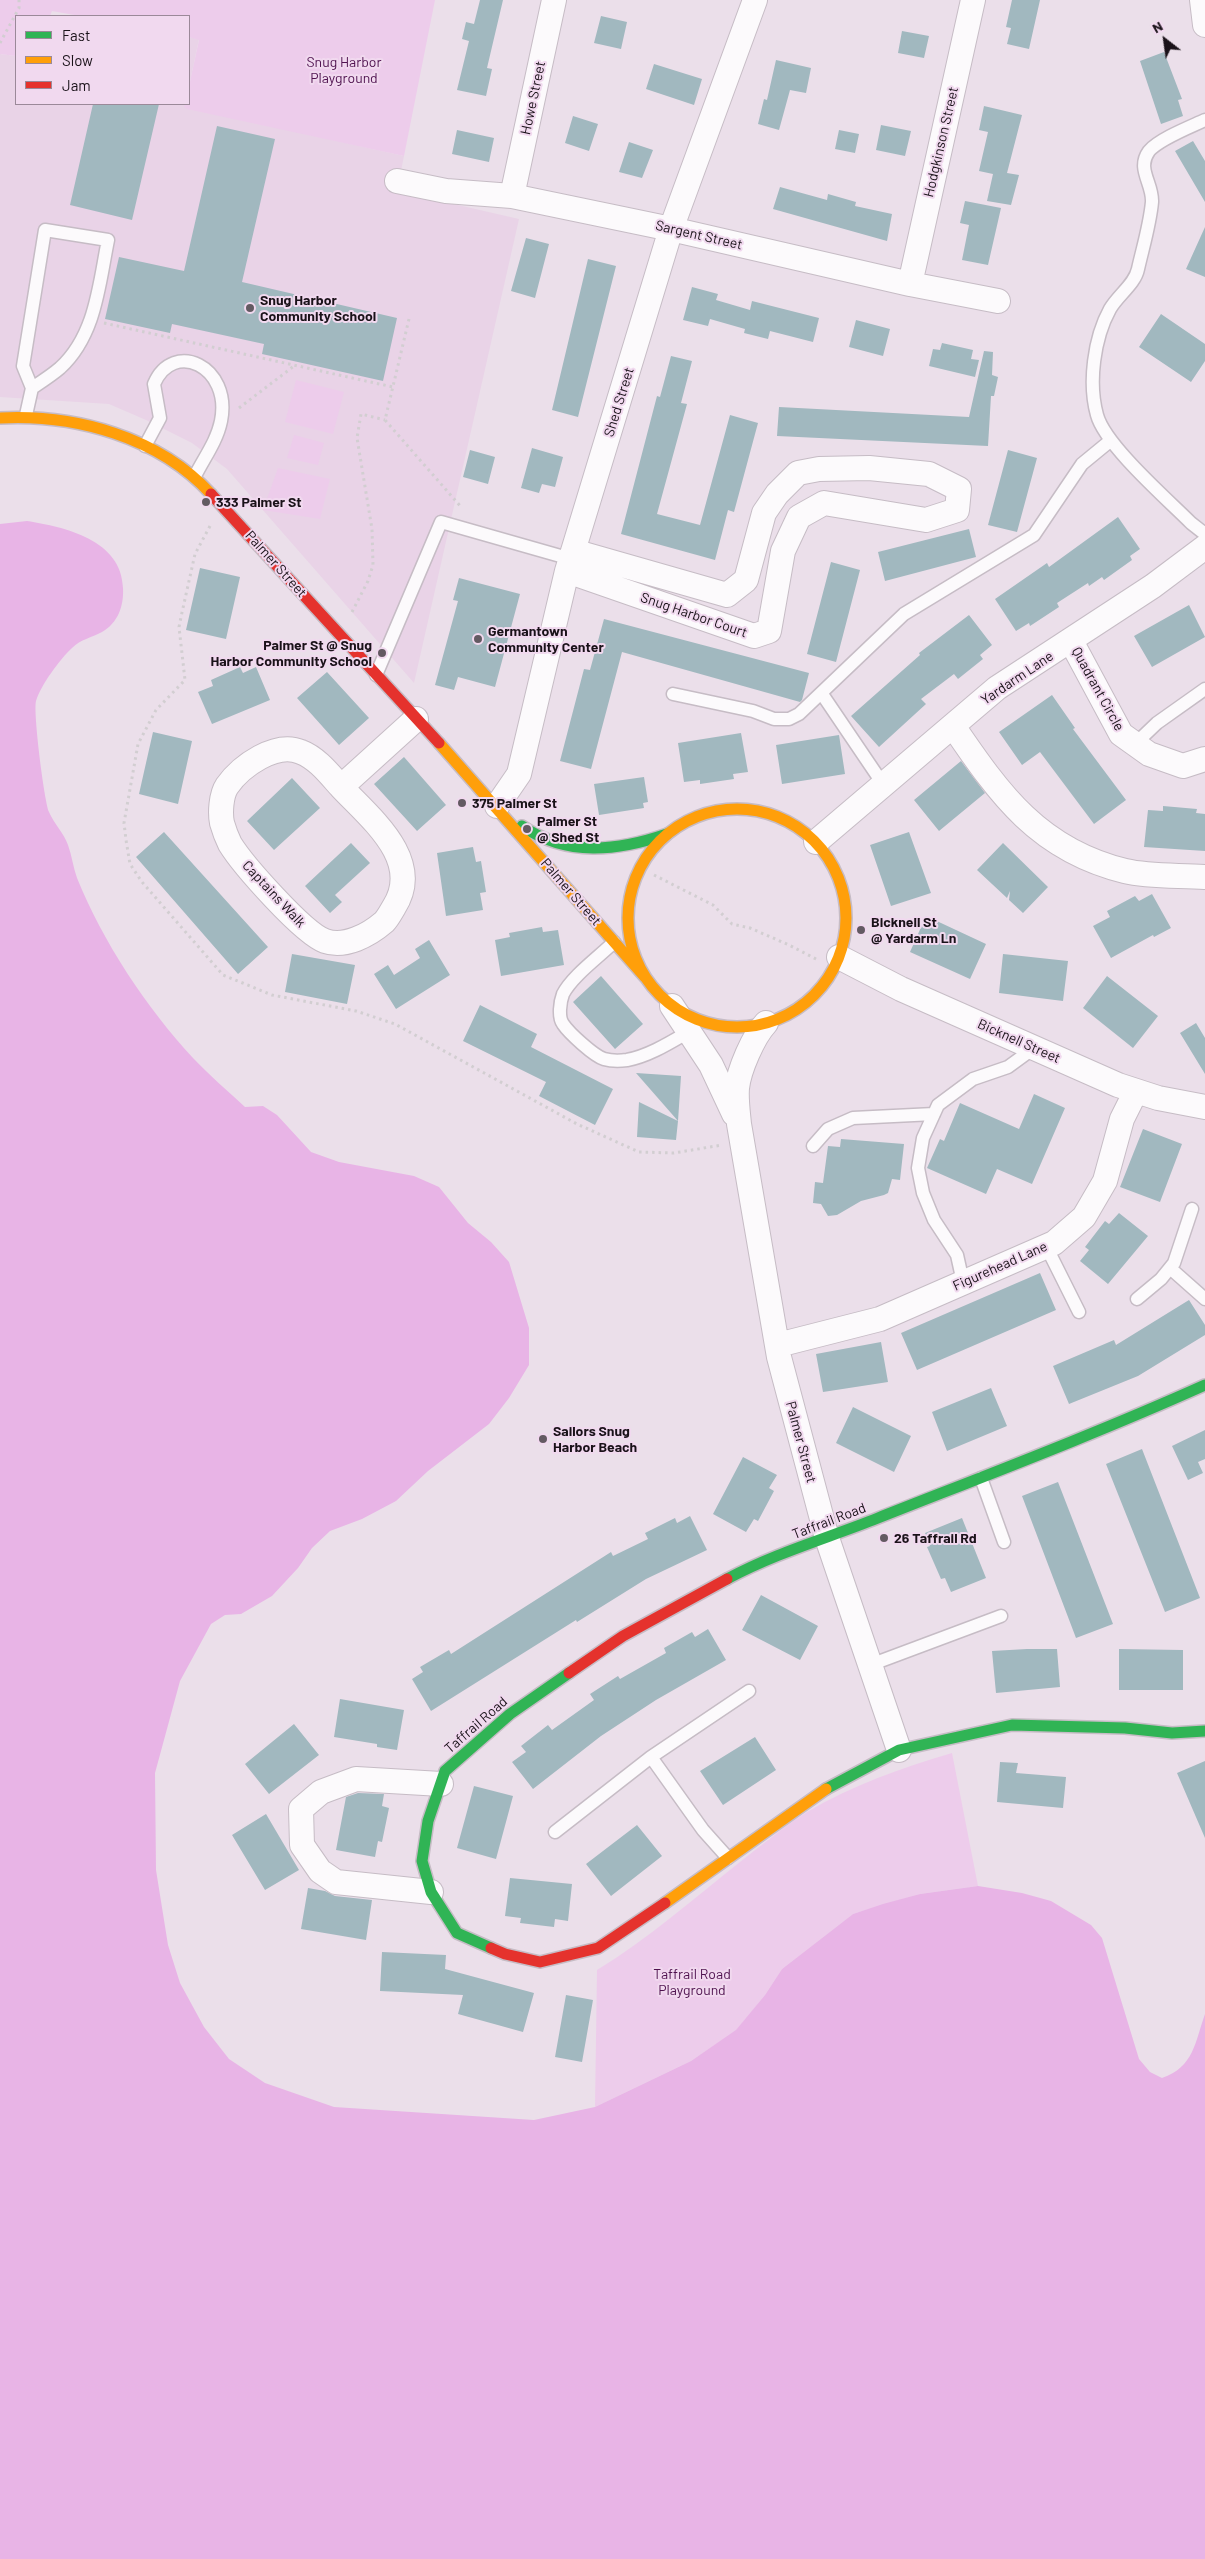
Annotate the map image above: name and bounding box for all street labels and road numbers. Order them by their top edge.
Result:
street label: Howe Street [517,60,549,136]
street label: Hodgkinson Street [920,85,962,199]
street label: Sargent Street [654,217,744,253]
street label: Shed Street [600,365,638,439]
street label: Palmer Street [242,527,310,601]
street label: Snug Harbor Court [638,589,750,641]
street label: Quadrant Circle [1068,644,1128,734]
street label: Yardarm Lane [978,648,1056,708]
street label: Palmer Street [537,855,605,929]
street label: Captains Walk [239,857,309,931]
street label: Bicknell Street [975,1015,1063,1067]
street label: Figurehead Lane [950,1238,1050,1294]
street label: Palmer Street [782,1399,820,1485]
street label: Taffrail Road [790,1499,868,1543]
street label: Taffrail Road [441,1693,511,1757]

